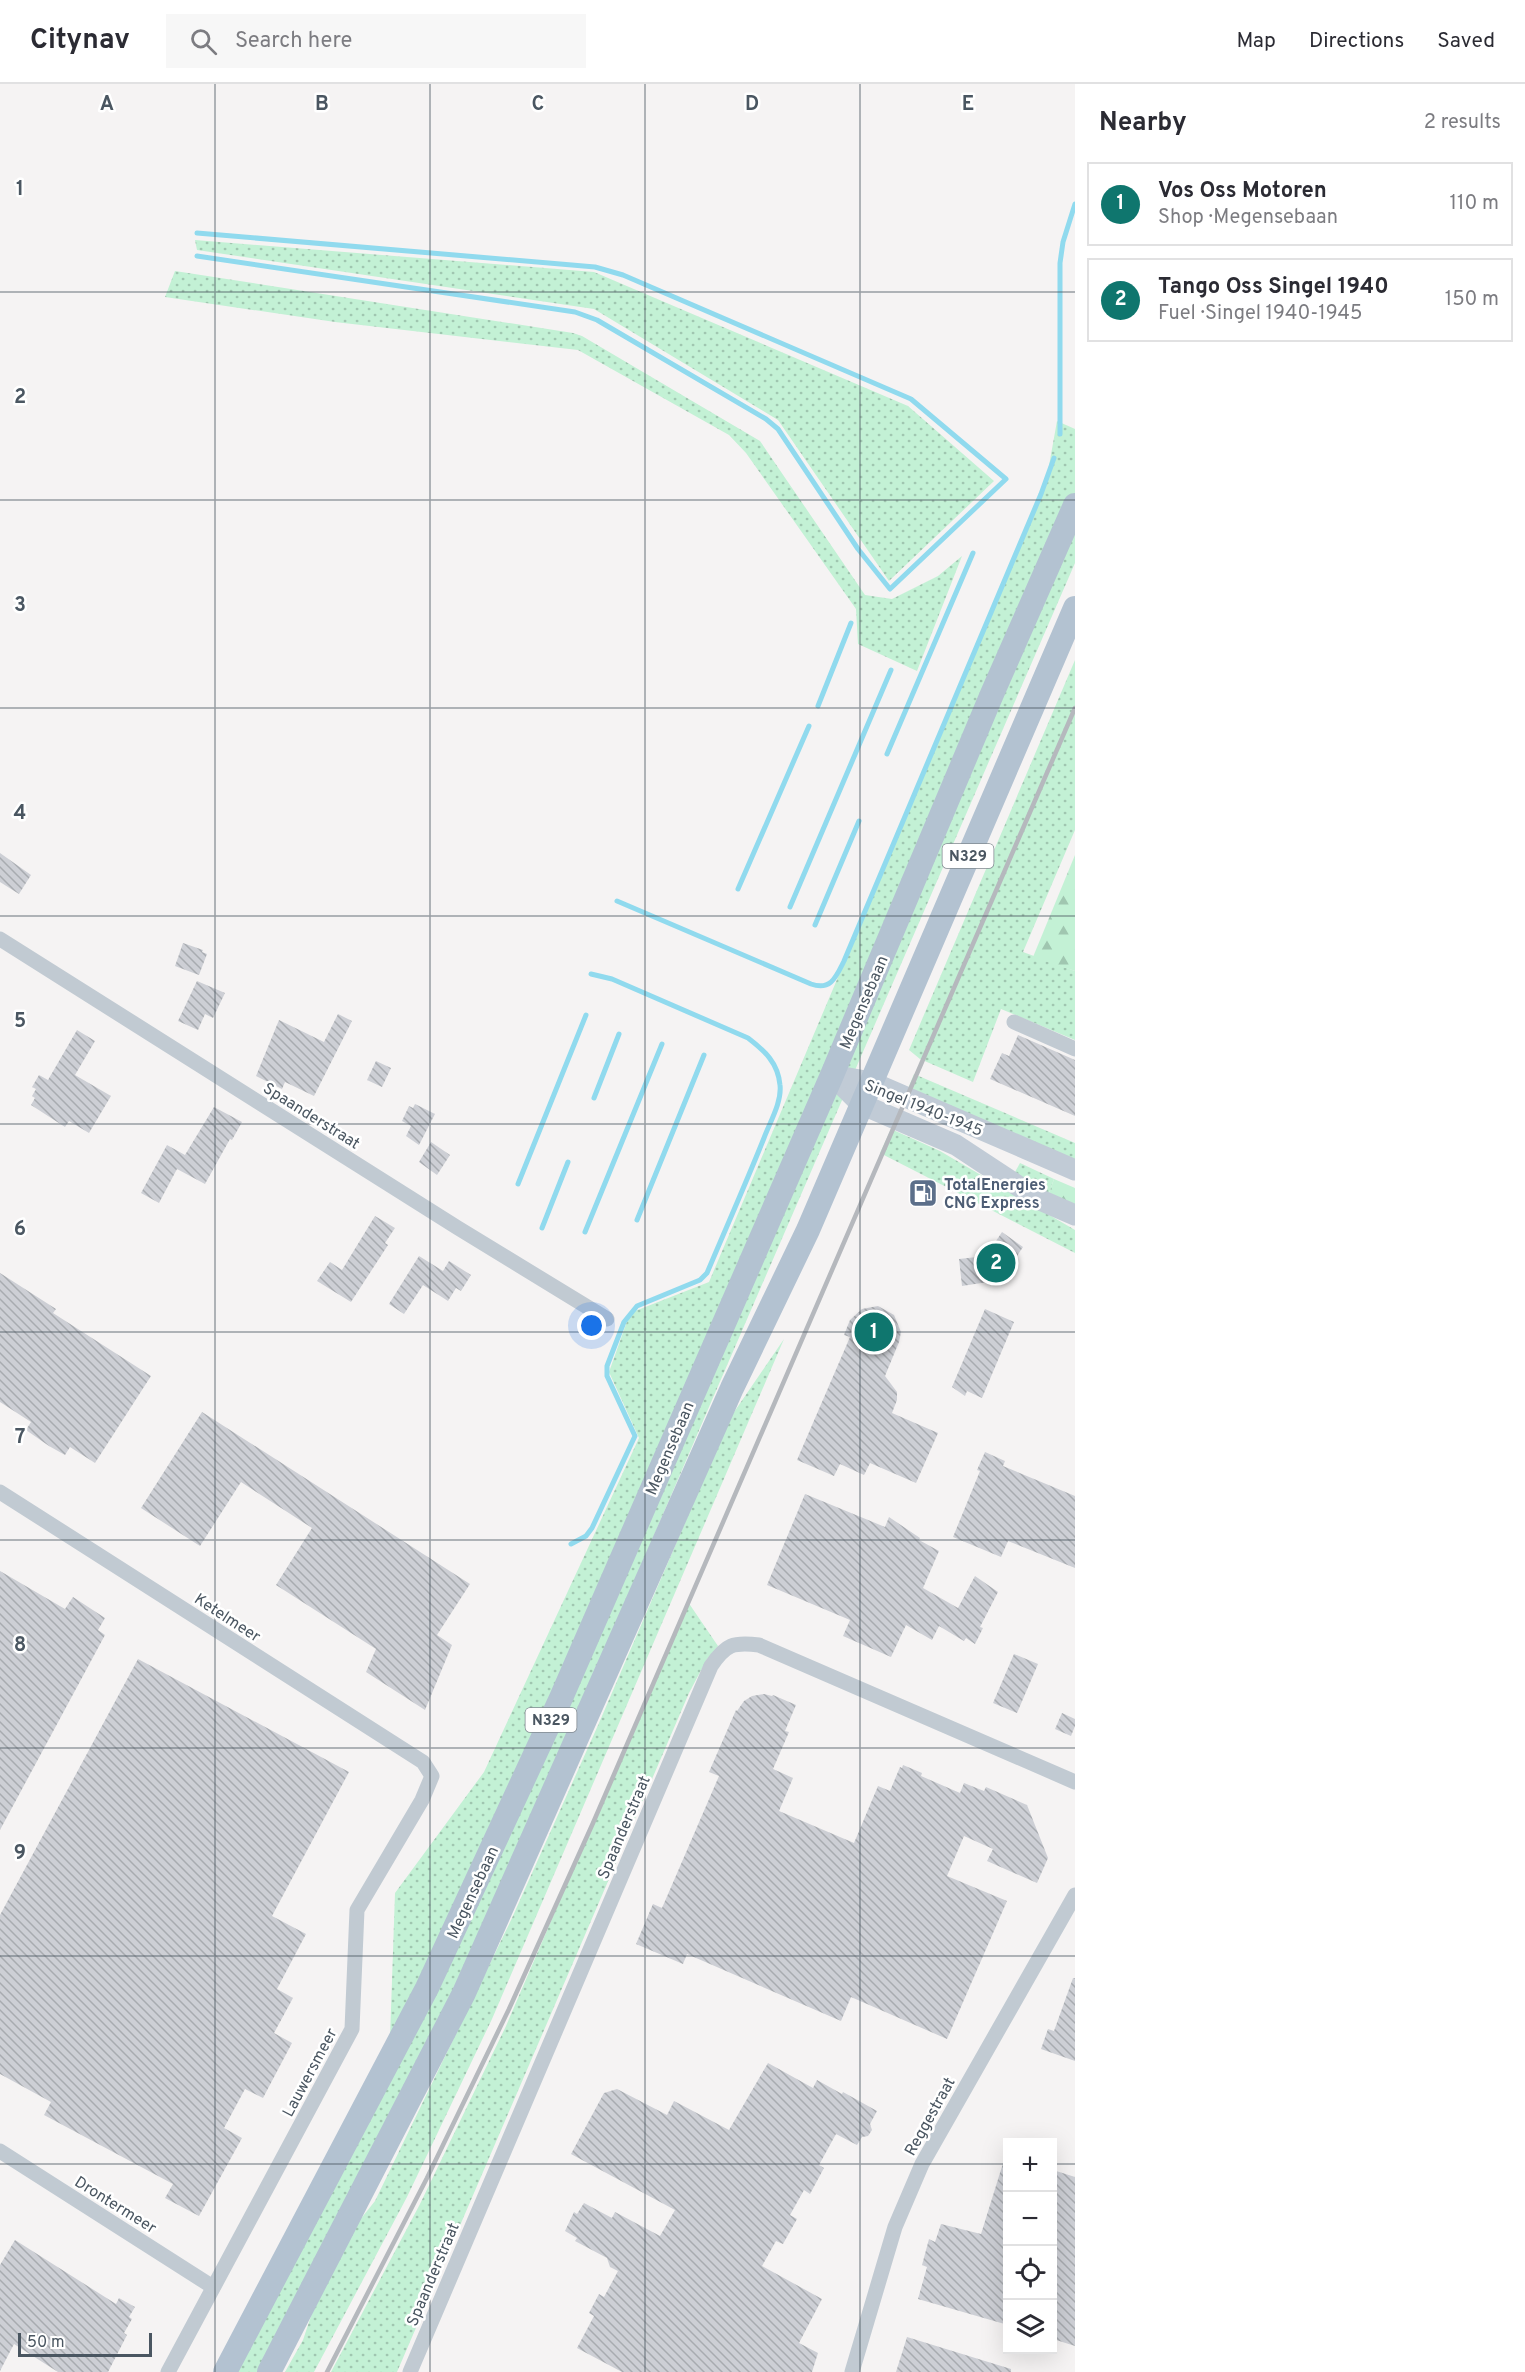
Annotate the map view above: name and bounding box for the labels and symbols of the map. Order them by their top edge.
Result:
text: A [100,92,114,118]
text: B [315,92,329,118]
text: C [532,92,544,118]
text: D [745,92,759,118]
text: E [962,92,974,118]
text: 1 [16,177,24,203]
text: 2 [14,385,26,411]
text: 3 [14,593,26,619]
text: 4 [14,801,26,827]
road number: N329 [942,844,994,868]
street label: Megensebaan [836,953,894,1053]
text: 5 [14,1009,26,1035]
street label: Singel 1940-1945 [861,1076,985,1142]
street label: Spaanderstraat [259,1079,363,1154]
place label: TotalEnergies CNG Express [944,1176,1046,1214]
fuel station icon: TotalEnergies CNG Express [907,1177,939,1209]
text: 6 [14,1217,26,1243]
pin: 2 [976,1240,1016,1286]
pin: 1 [854,1310,894,1354]
your location [577,1311,606,1340]
street label: Megensebaan [642,1399,700,1499]
text: 7 [15,1425,25,1451]
street label: Ketelmeer [190,1590,264,1647]
text: 8 [14,1633,26,1659]
road number: N329 [526,1708,576,1732]
street label: Spaanderstraat [594,1773,656,1883]
text: 9 [14,1841,26,1867]
street label: Megensebaan [444,1843,504,1942]
street label: Lauwersmeer [279,2025,343,2121]
street label: Reggestraat [901,2074,961,2160]
street label: Drontermeer [70,2173,160,2239]
street label: Spaanderstraat [403,2220,465,2330]
scale bar [18,2330,152,2358]

